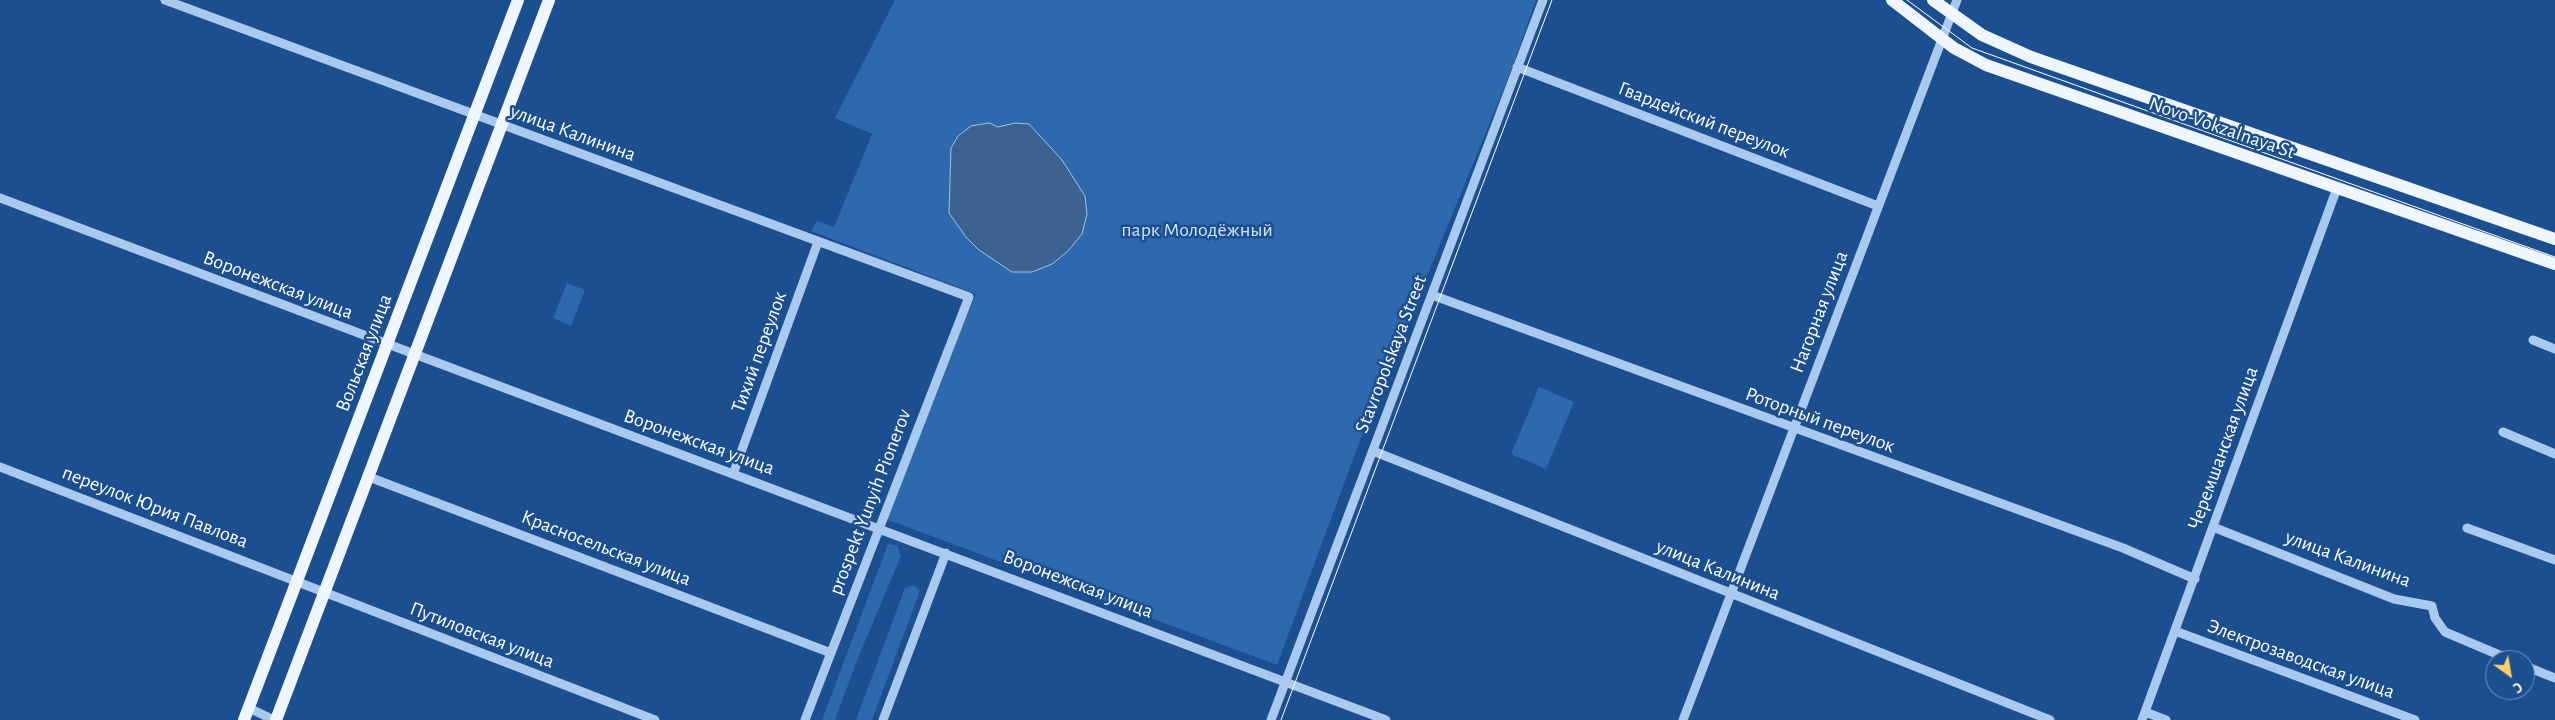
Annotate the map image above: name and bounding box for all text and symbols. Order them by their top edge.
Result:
street label: Гвардейский переулок [1615,76,1793,164]
street label: Novo-Vokzalnaya St [2146,92,2298,164]
street label: улица Калинина [507,99,639,167]
park label: парк Молодёжный [1121,218,1273,242]
street label: Воронежская улица [200,245,356,325]
street label: Нагорная улица [1785,248,1853,376]
street label: Stavropolskaya Street [1350,272,1432,436]
street label: Тихий переулок [726,288,792,416]
street label: Вольская улица [331,291,397,415]
street label: Черемшанская улица [2182,363,2264,533]
street label: Роторный переулок [1742,382,1898,458]
street label: Воронежская улица [620,404,778,480]
street label: prospekt Yunyih Pionerov [824,406,916,598]
street label: переулок Юрия Павлова [59,460,251,554]
street label: Красносельская улица [518,505,694,591]
street label: улица Калинина [2282,525,2414,593]
street label: улица Калинина [1652,534,1784,606]
street label: Воронежская улица [1000,544,1156,624]
street label: Путиловская улица [406,596,558,674]
street label: Электрозаводская улица [2204,614,2398,704]
north arrow [2485,650,2535,700]
text: С [2510,679,2524,695]

